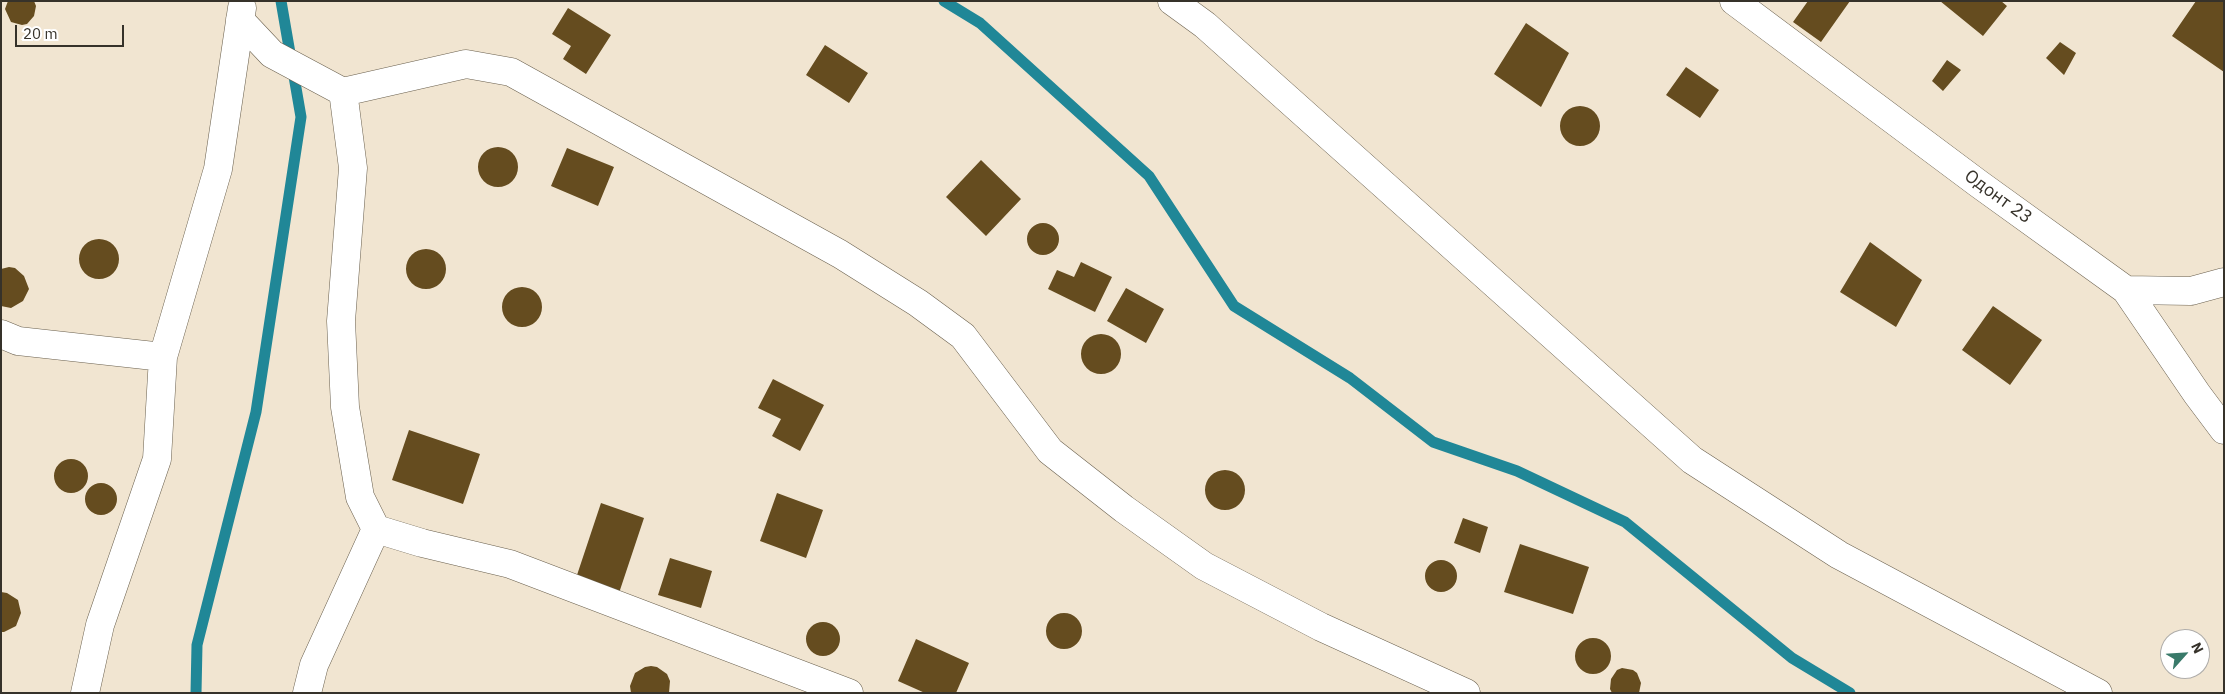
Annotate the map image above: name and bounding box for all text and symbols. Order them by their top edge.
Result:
scale bar [18,15,126,47]
text: 20 m [23,24,58,43]
street label: Одонт 23 [1960,165,2036,229]
north arrow [2160,629,2210,679]
text: N [2187,639,2208,656]

